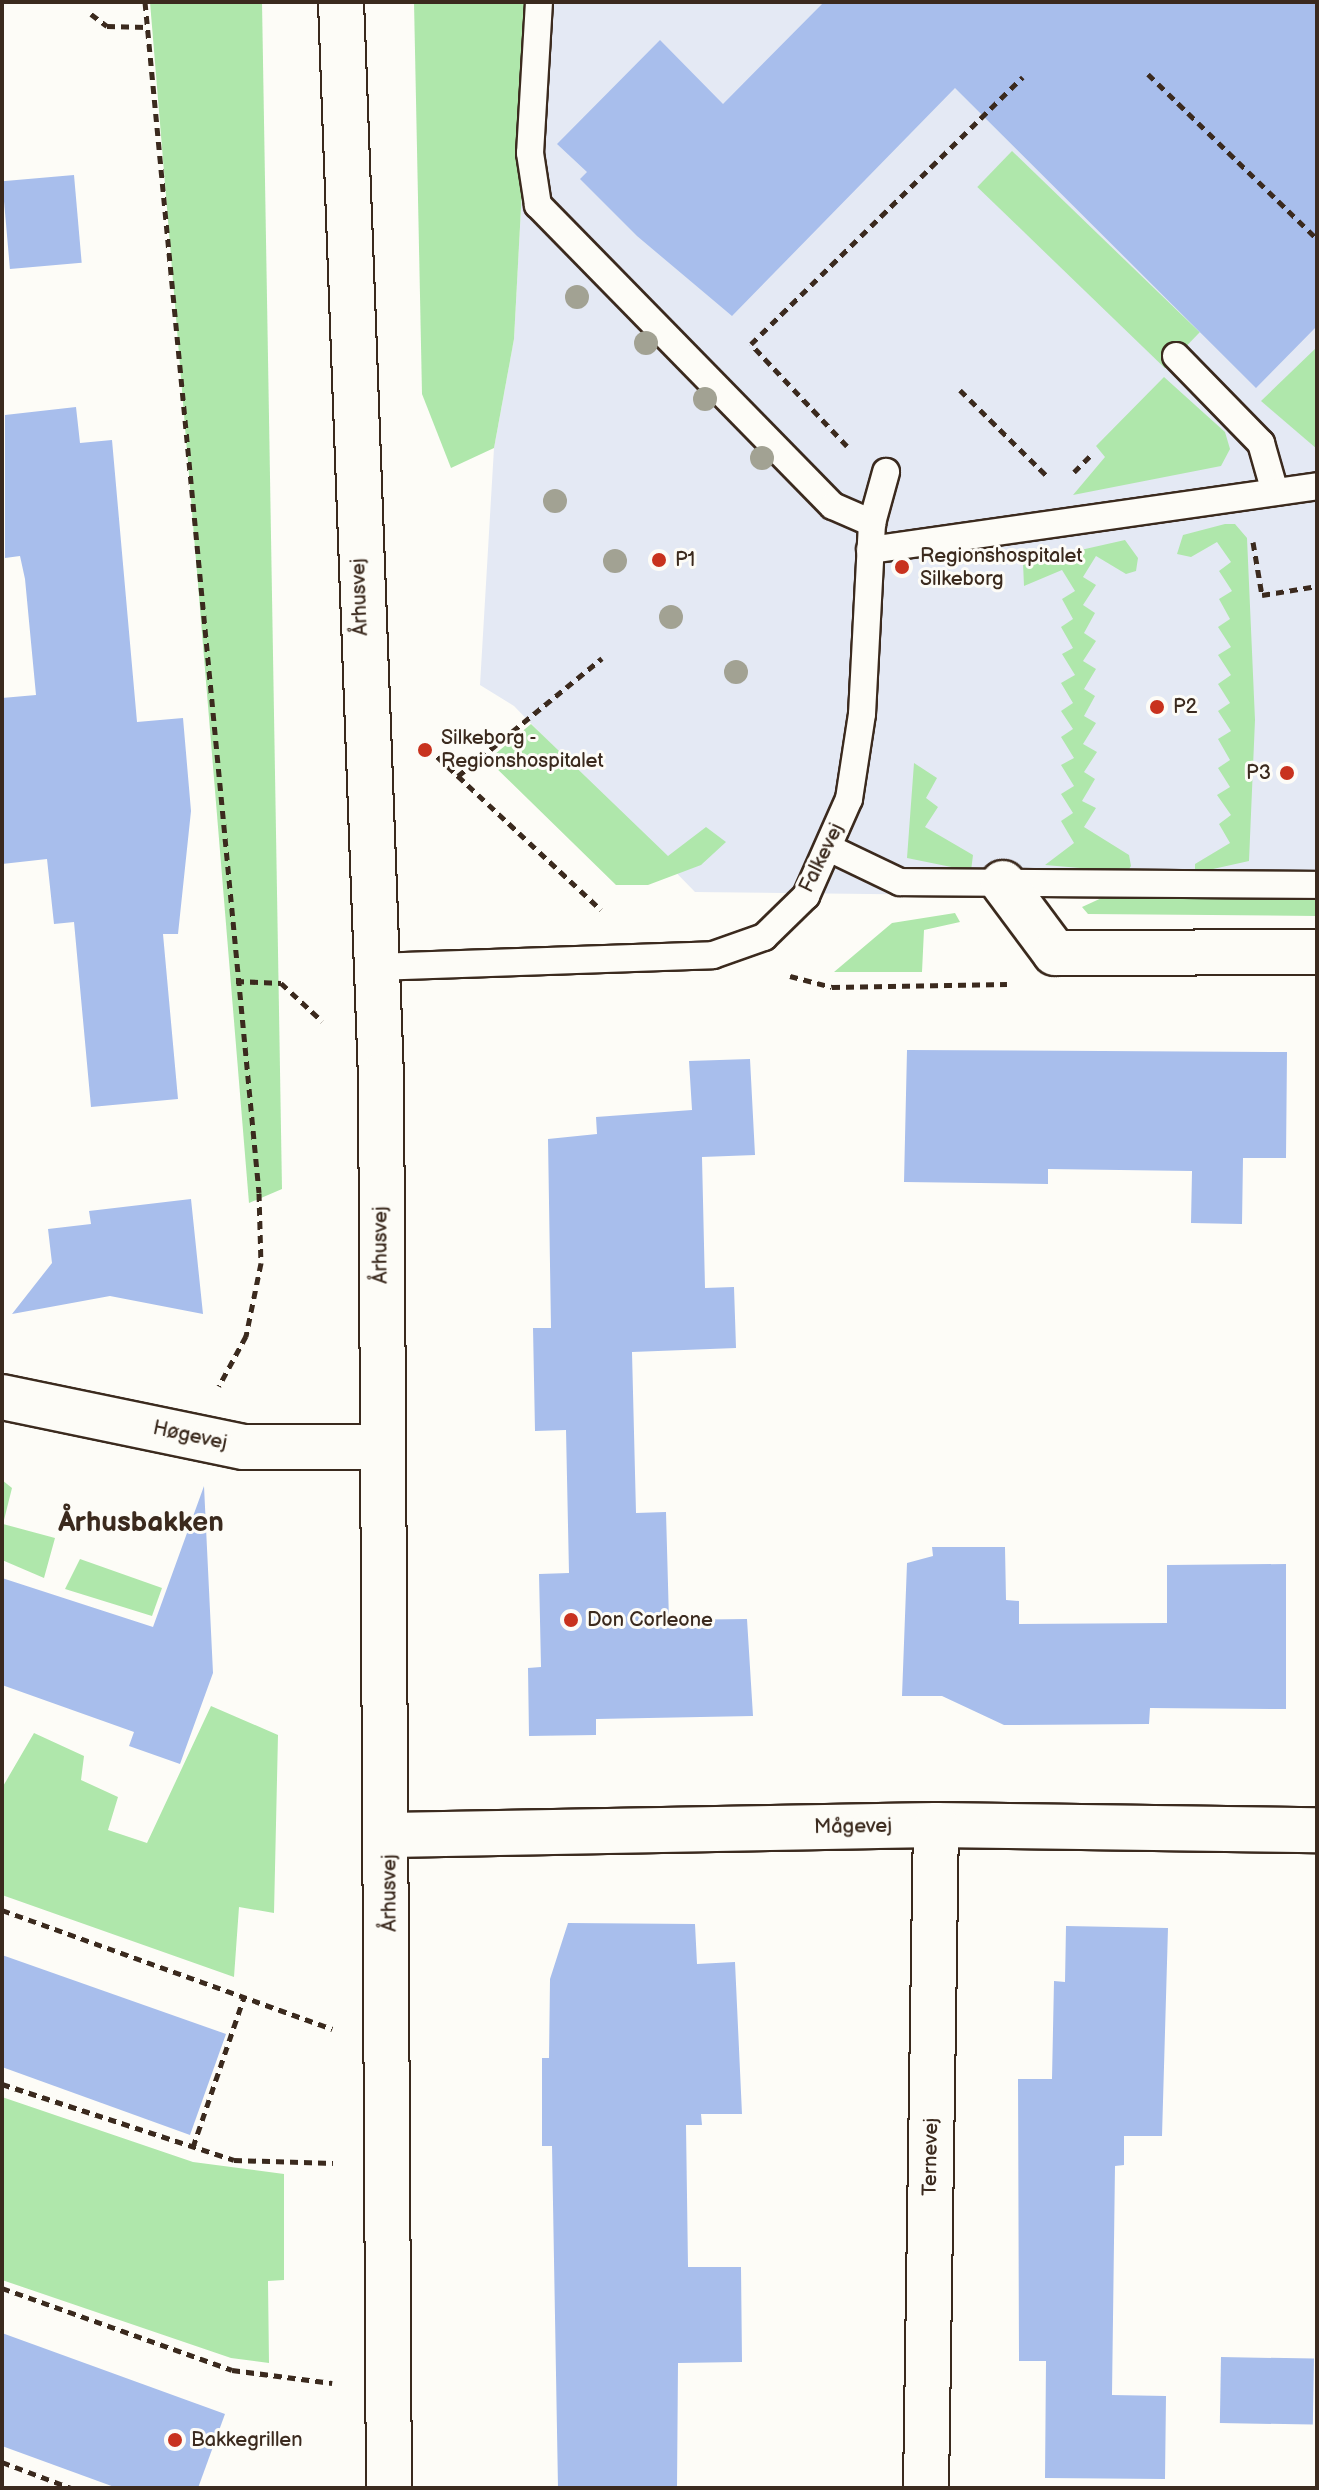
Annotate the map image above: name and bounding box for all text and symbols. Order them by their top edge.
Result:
place label: Regionshospitalet Silkeborg [920,544,1083,591]
place label: P1 [675,548,695,572]
marker: P1 [650,551,668,569]
marker: Regionshospitalet Silkeborg [891,556,913,578]
street label: Århusvej [347,558,373,636]
place label: P2 [1173,695,1197,719]
marker: P2 [1148,698,1166,716]
place label: Silkeborg - Regionshospitalet [441,726,604,773]
marker: Silkeborg - Regionshospitalet [416,741,434,759]
place label: P3 [1246,761,1271,785]
marker: P3 [1278,764,1296,782]
street label: Falkevej [795,819,849,897]
street label: Århusvej [369,1206,393,1284]
street label: Høgevej [151,1416,229,1456]
district label: Århusbakken [58,1506,224,1540]
place label: Don Corleone [587,1608,713,1632]
marker: Don Corleone [562,1611,580,1629]
street label: Mågevej [814,1814,892,1840]
street label: Århusvej [378,1854,402,1932]
street label: Ternevej [918,2118,944,2196]
place label: Bakkegrillen [191,2428,302,2452]
marker: Bakkegrillen [166,2431,184,2449]

